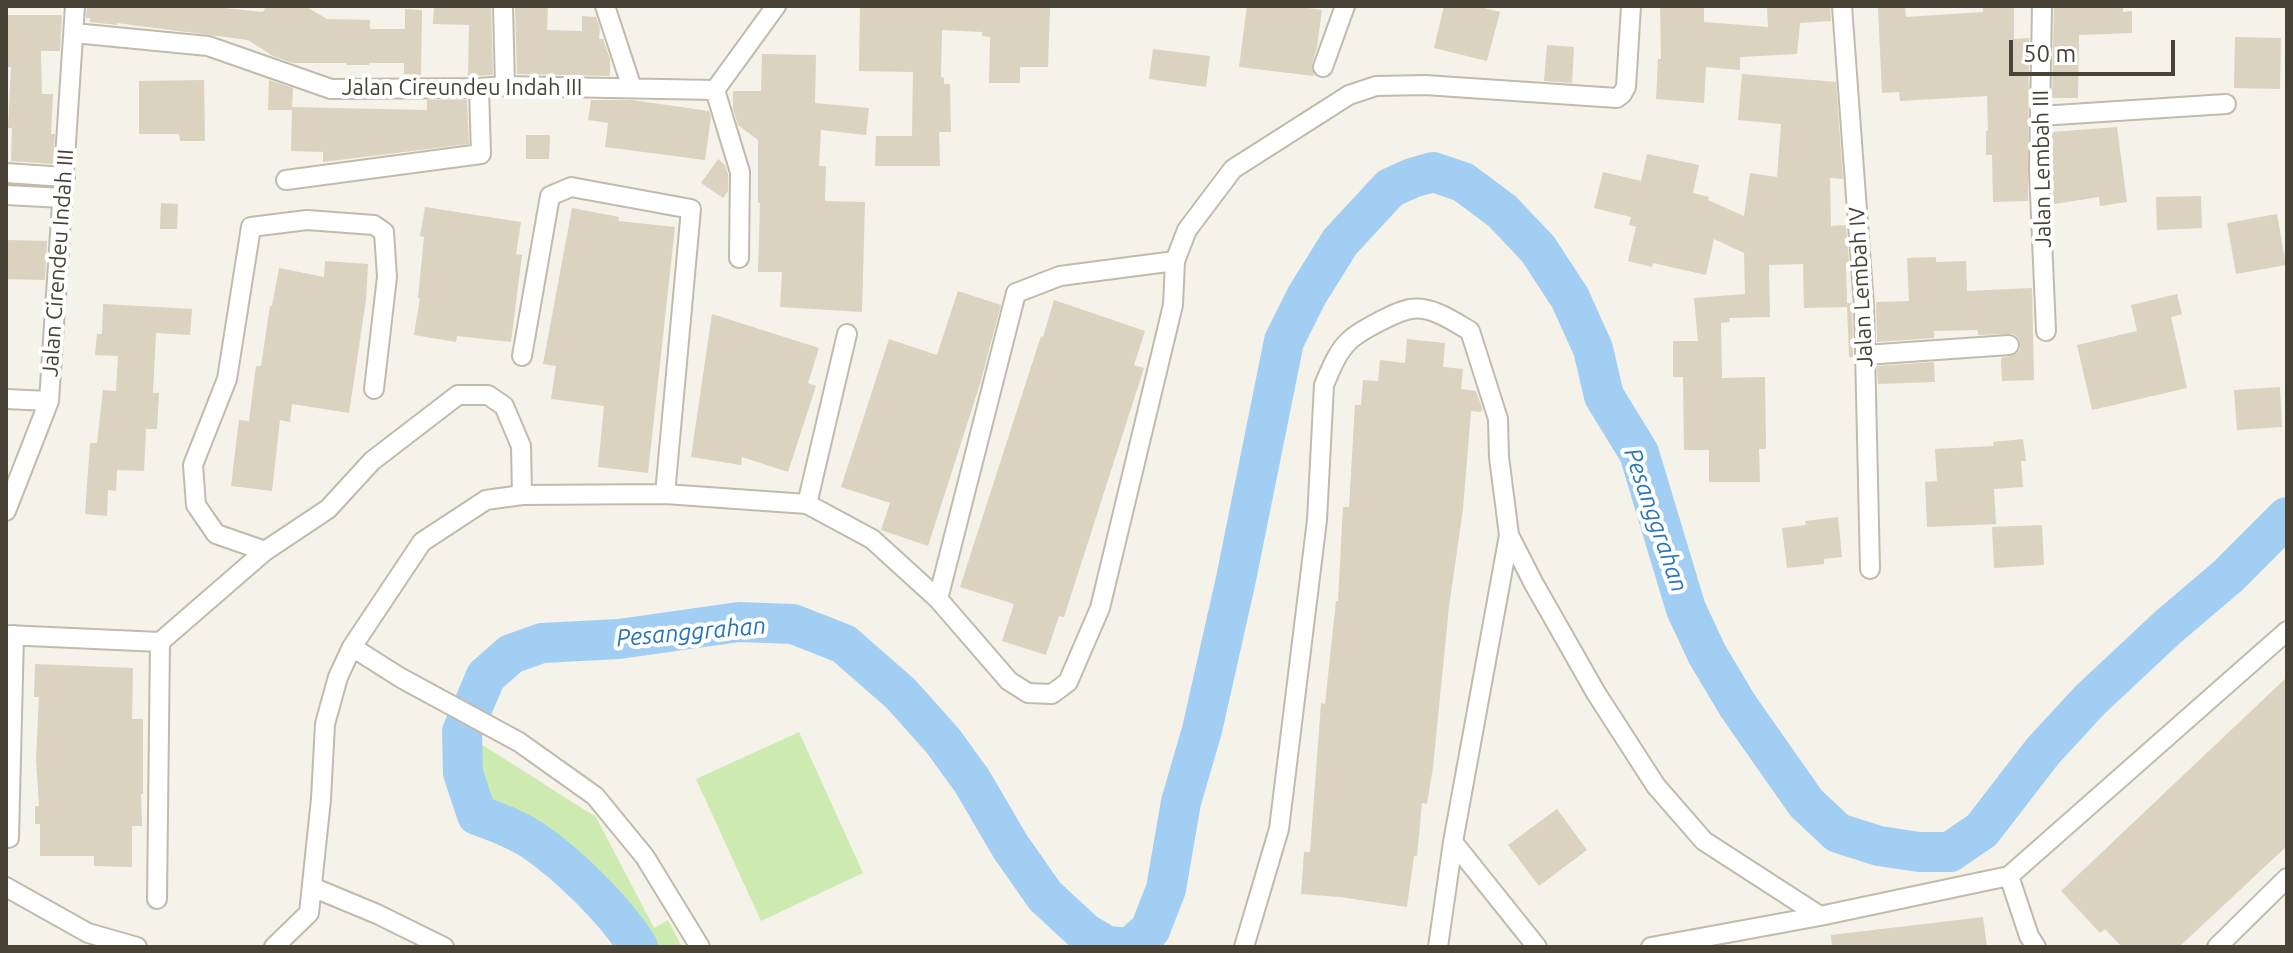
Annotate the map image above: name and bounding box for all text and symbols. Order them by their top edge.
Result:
scale bar [2013,24,2179,74]
text: 50 m [2023,40,2076,67]
street label: Jalan Cireundeu Indah III [342,75,582,101]
street label: Jalan Lembah III [2027,90,2057,248]
street label: Jalan Cirendeu Indah III [37,148,79,378]
street label: Jalan Lembah IV [1844,206,1878,368]
water label: Pesanggrahan [1618,444,1694,596]
water label: Pesanggrahan [615,611,767,653]

